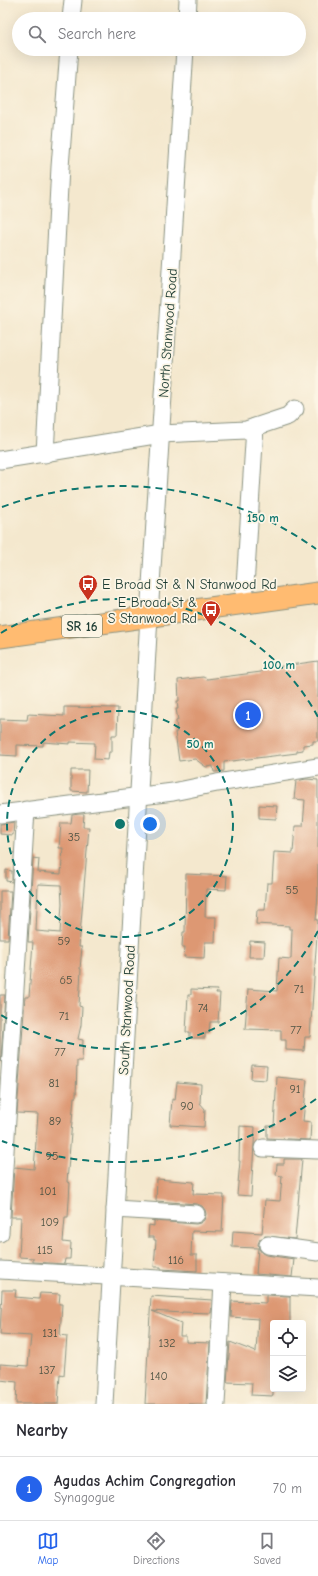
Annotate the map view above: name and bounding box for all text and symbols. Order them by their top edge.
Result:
search box [12,12,306,56]
icon: search [26,23,48,45]
text: Search here [58,25,136,43]
street label: North Stanwood Road [155,268,181,398]
text: 150 m [247,511,279,525]
bus stop icon: E Broad St & N Stanwood Rd [77,573,99,601]
place label: E Broad St & N Stanwood Rd [102,576,277,593]
place label: E Broad St & S Stanwood Rd [108,594,197,627]
bus stop icon: E Broad St & S Stanwood Rd [200,599,222,627]
road number: SR 16 [62,615,102,637]
text: 100 m [263,658,295,672]
pin: 1 [235,700,261,730]
text: 50 m [186,737,214,751]
your location [140,814,160,834]
centre of rings [113,817,127,831]
house number: 35 [68,830,80,844]
house number: 55 [285,883,299,897]
house number: 59 [58,934,70,948]
street label: South Stanwood Road [115,945,139,1075]
house number: 65 [59,973,73,987]
house number: 71 [294,982,304,996]
house number: 74 [198,1001,208,1015]
house number: 71 [59,1009,69,1023]
house number: 77 [290,1023,302,1037]
house number: 77 [54,1045,66,1059]
house number: 81 [49,1076,60,1090]
house number: 91 [289,1082,301,1096]
house number: 90 [180,1099,194,1113]
house number: 89 [49,1114,61,1128]
house number: 95 [46,1149,58,1163]
house number: 101 [40,1184,57,1198]
house number: 109 [41,1215,59,1229]
house number: 115 [37,1243,53,1257]
house number: 116 [168,1253,184,1267]
map controls [270,1320,306,1392]
button: locate [270,1320,306,1356]
house number: 131 [42,1326,58,1340]
house number: 132 [158,1336,176,1350]
button: layers [270,1356,306,1392]
house number: 137 [39,1363,56,1377]
house number: 140 [150,1369,168,1383]
text: Nearby [16,1421,67,1440]
text: Agudas Achim Congregation [54,1472,236,1490]
text: 1 [26,1481,32,1496]
text: 70 m [273,1481,302,1496]
text: Synagogue [54,1490,115,1505]
tab: Map [37,1530,59,1567]
tab: Directions [133,1530,180,1567]
tab: Saved [254,1530,281,1567]

